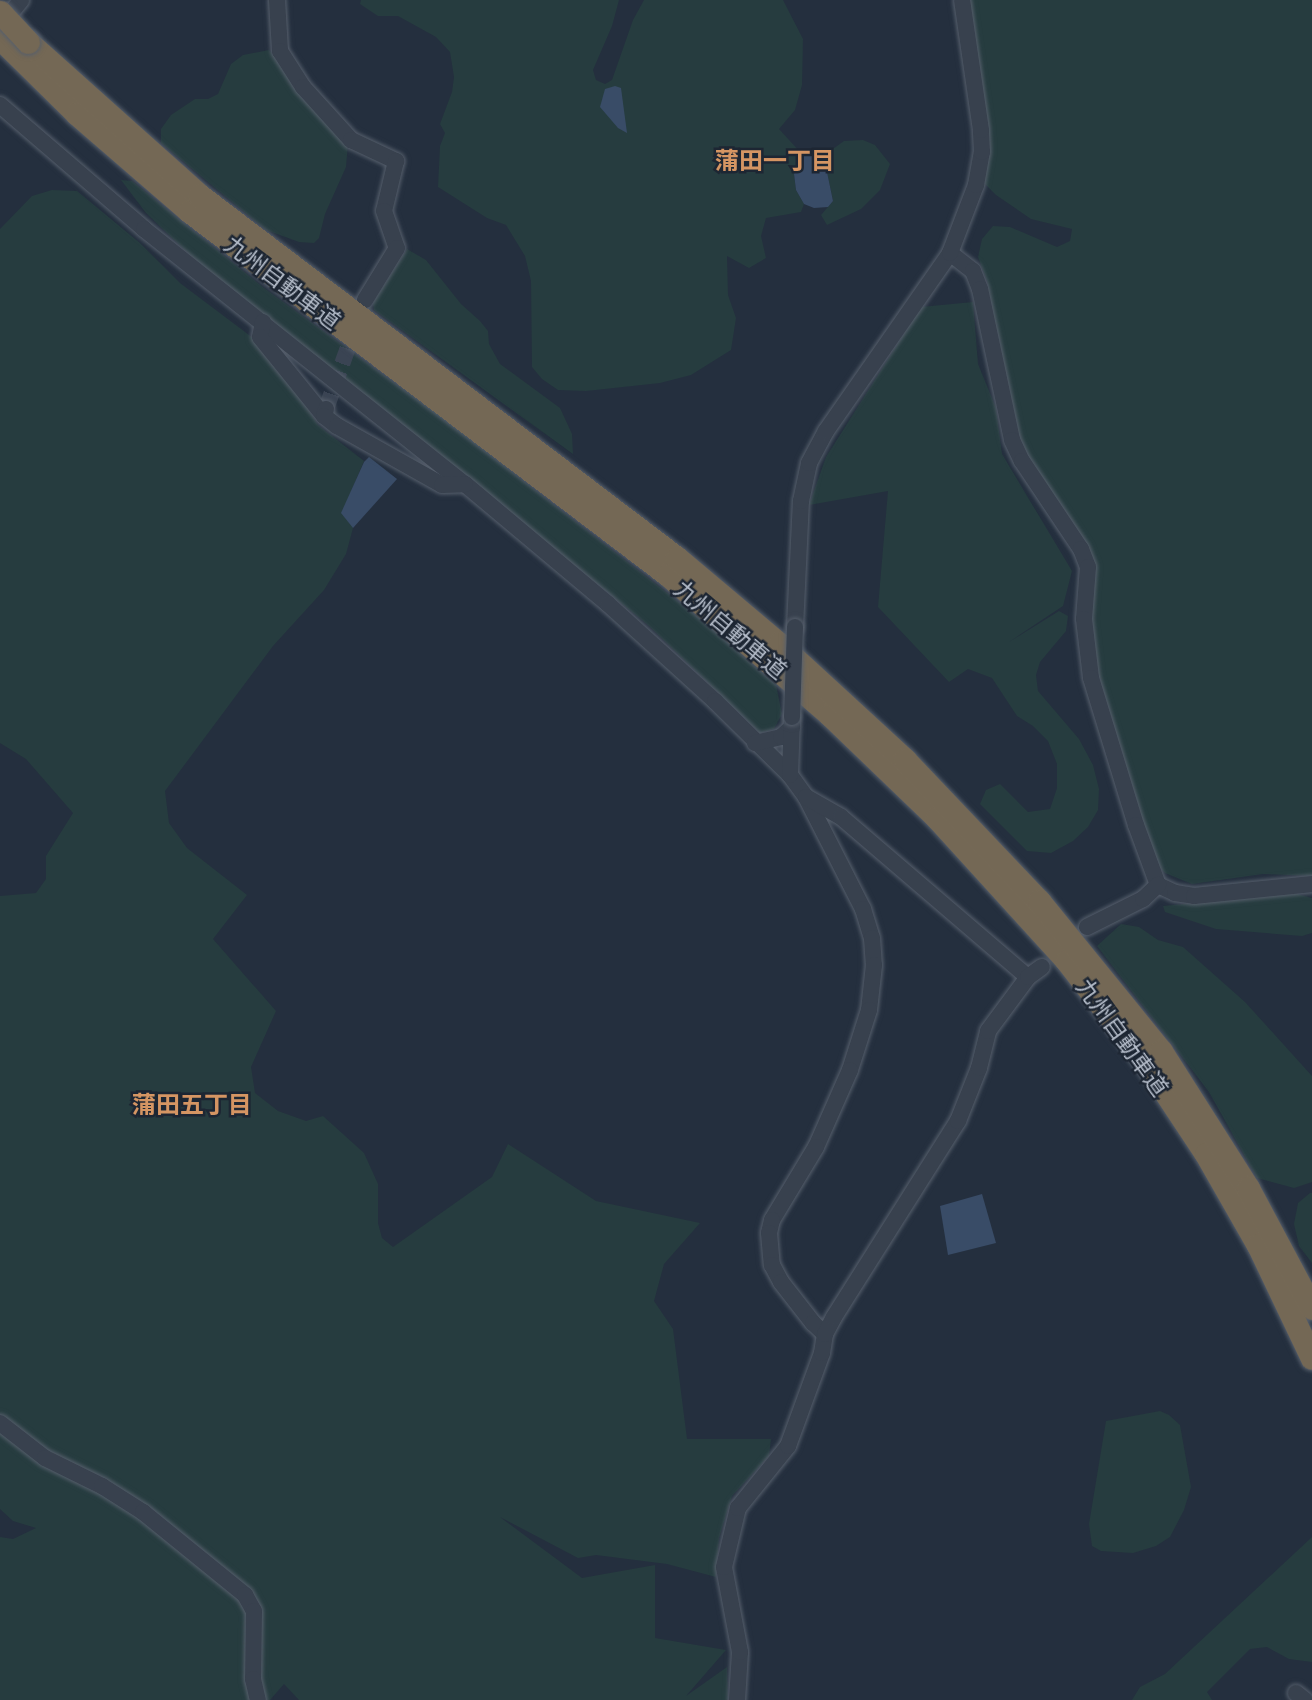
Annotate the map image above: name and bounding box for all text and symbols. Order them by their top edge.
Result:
district label: 蒲田一丁目 [715,146,835,174]
street label: 九州自動車道 [220,229,346,335]
street label: 九州自動車道 [669,574,793,684]
street label: 九州自動車道 [1071,973,1175,1101]
district label: 蒲田五丁目 [132,1090,252,1118]

